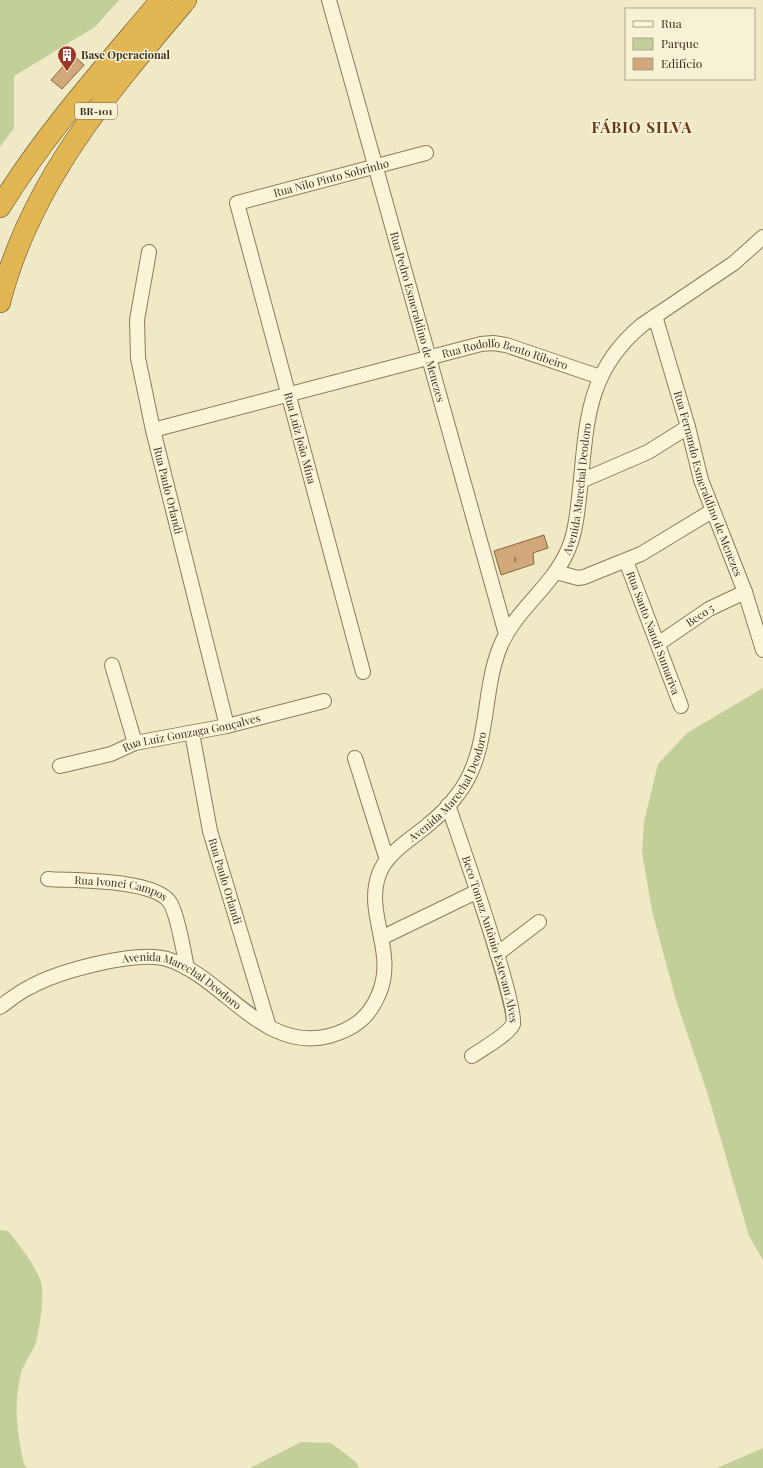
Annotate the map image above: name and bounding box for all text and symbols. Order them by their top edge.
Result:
legend [625,8,755,80]
text: Rua [661,15,682,31]
text: Parque [661,35,699,51]
building icon: Base Operacional [56,44,78,72]
place label: Base Operacional [81,47,171,62]
text: Edifício [661,55,703,71]
road number: BR-101 [75,103,117,119]
district label: FÁBIO SILVA [592,117,692,137]
street label: Rua Nilo Pinto Sobrinho [272,155,390,200]
street label: Rua Pedro Esmeraldino de Menezes [387,230,449,404]
street label: Rua Rodolfo Bento Ribeiro [440,335,570,373]
street label: Rua Fernando Esmeraldino de Menezes [671,389,746,579]
street label: Rua Luiz João Mina [281,390,320,486]
street label: Avenida Marechal Deodoro [559,422,594,558]
street label: Rua Paulo Orlandi [150,445,187,536]
house number: 1 [513,552,517,564]
street label: Rua Santo Nandi Sumariva [624,569,684,697]
street label: Beco 5 [683,600,717,630]
street label: Rua Luiz Gonzaga Gonçalves [120,710,262,755]
street label: Avenida Marechal Deodoro [404,731,489,845]
street label: Rua Paulo Orlandi [205,836,246,926]
street label: Beco Tomaz Antônio Estevam Alves [459,854,521,1023]
street label: Rua Ivonei Campos [74,872,171,904]
street label: Avenida Marechal Deodoro [120,949,245,1013]

